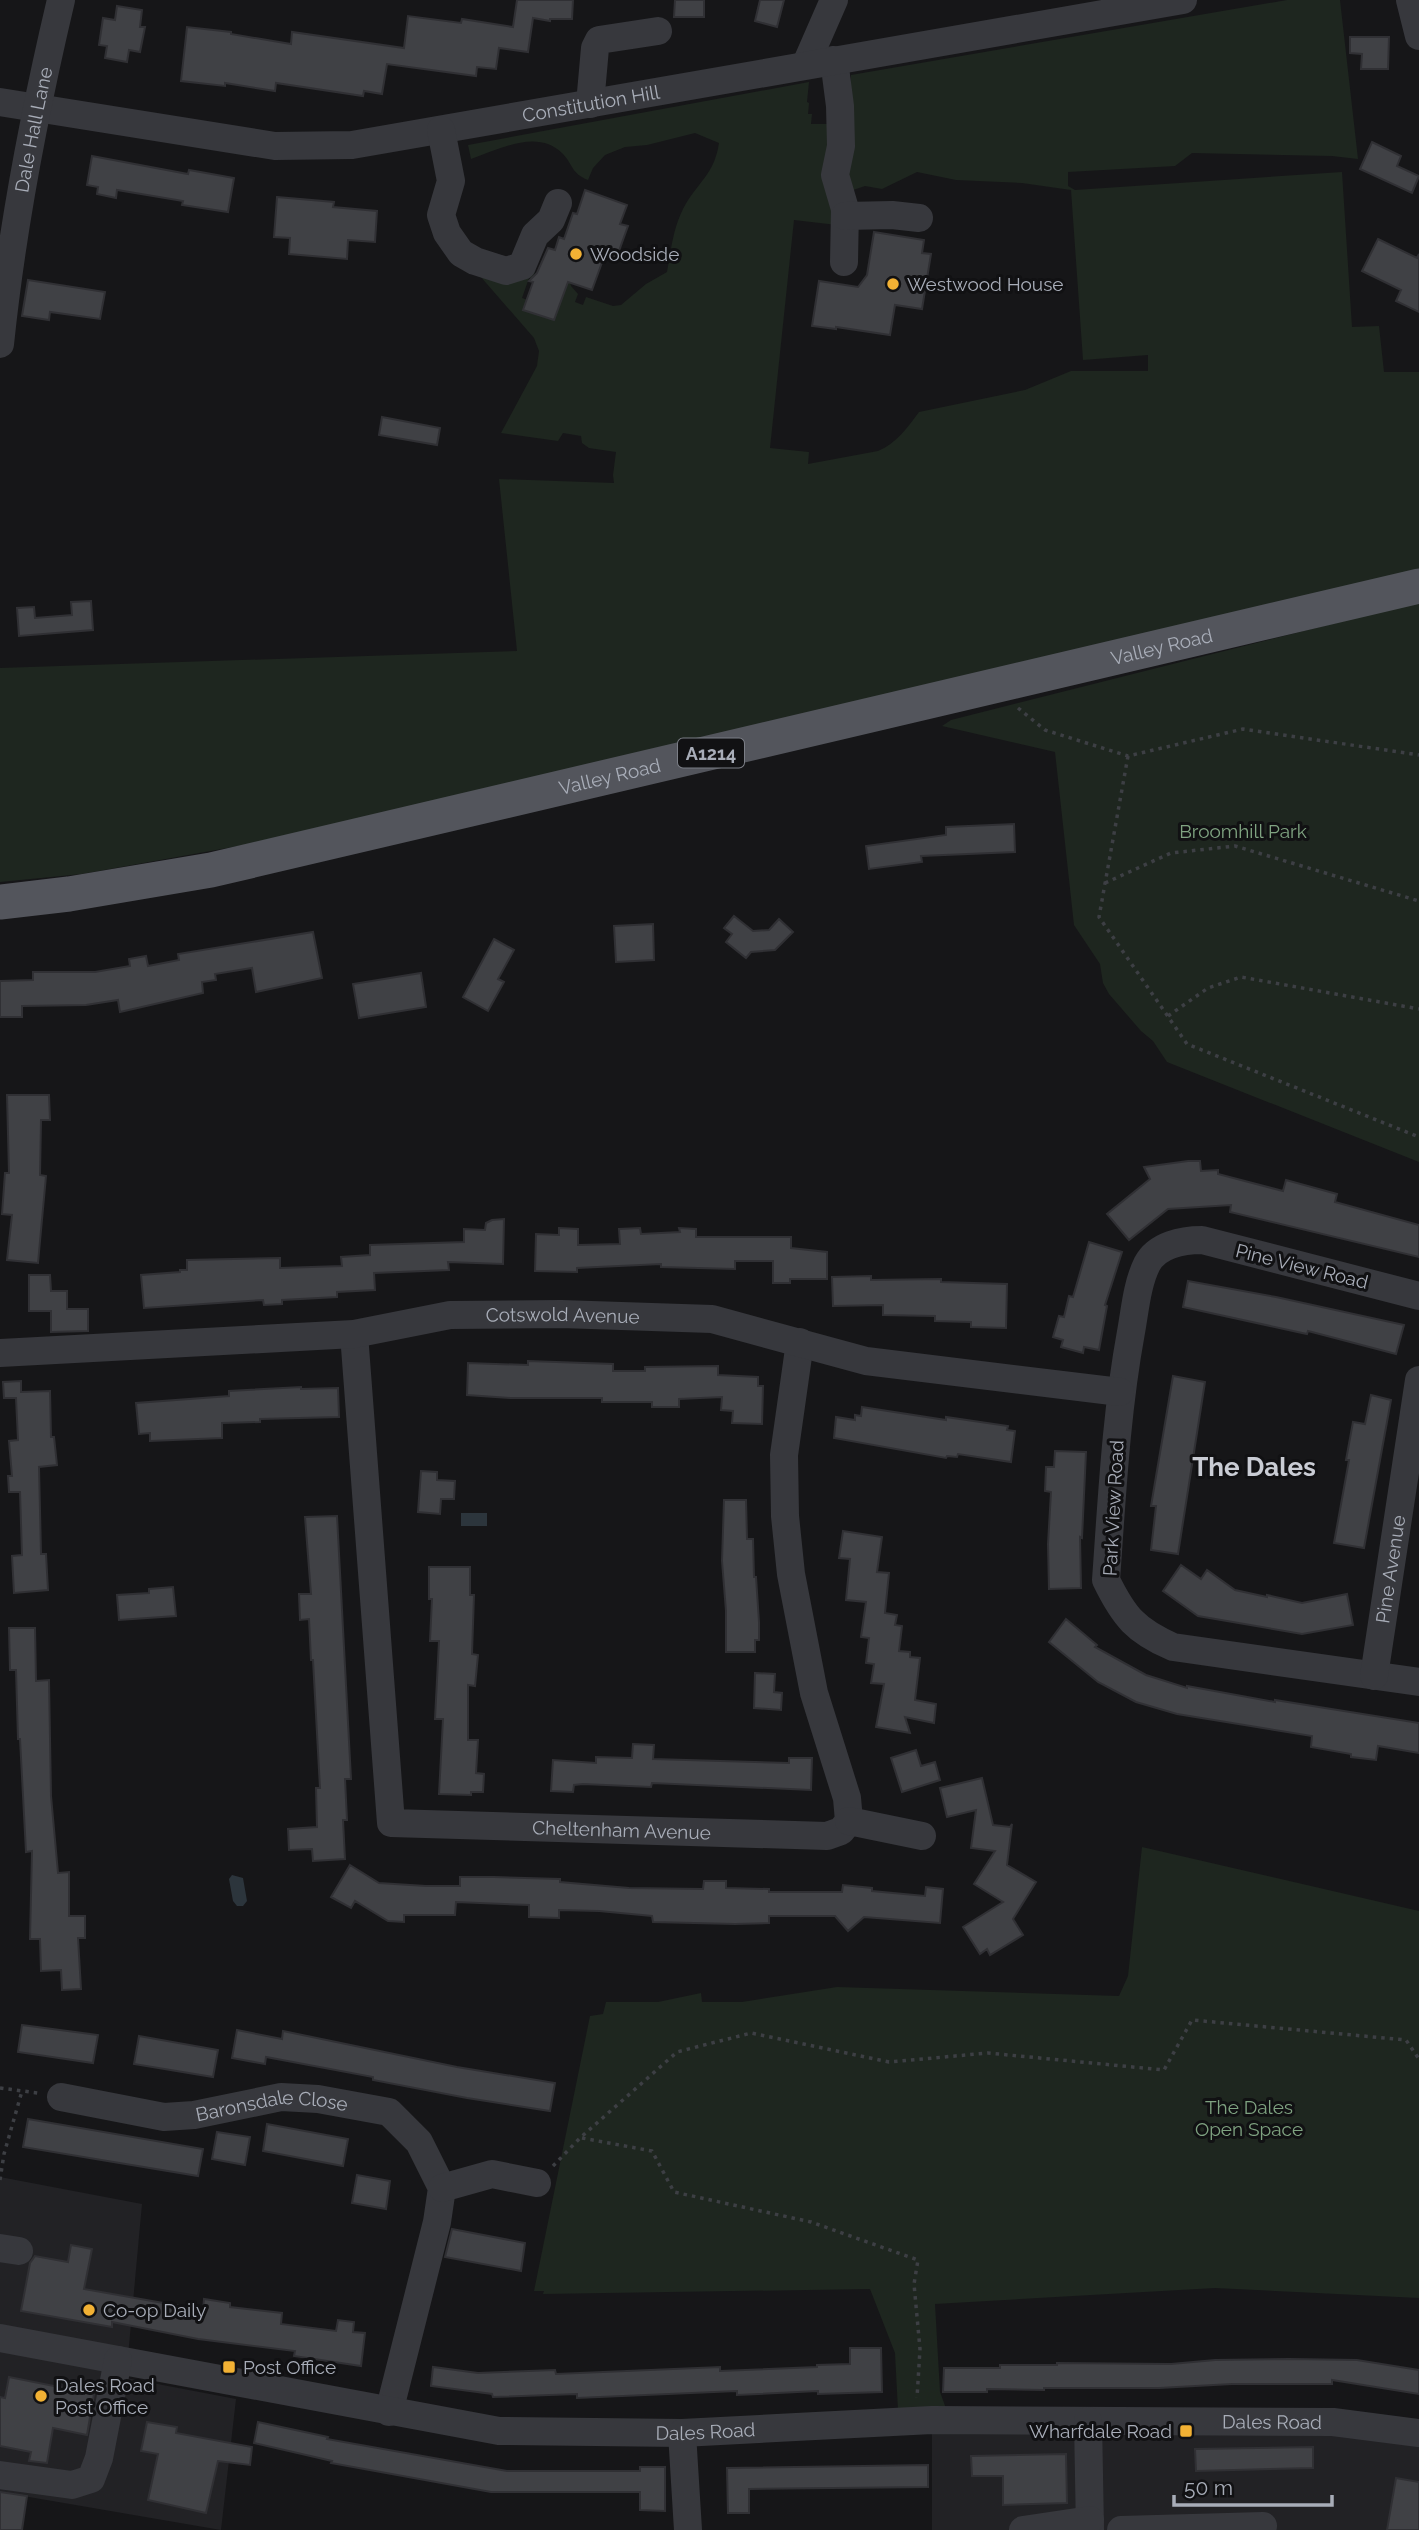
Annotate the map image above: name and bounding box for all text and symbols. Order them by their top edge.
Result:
street label: Dale Hall Lane [10,65,56,194]
street label: Constitution Hill [520,80,662,126]
place label: Woodside [590,243,679,265]
marker: Woodside [568,246,584,262]
place label: Westwood House [907,273,1063,295]
marker: Westwood House [885,276,901,292]
street label: Valley Road [1109,624,1215,669]
road number: A1214 [678,738,744,768]
street label: Valley Road [557,754,663,799]
park label: Broomhill Park [1179,820,1307,842]
street label: Pine View Road [1234,1239,1370,1293]
street label: Cotswold Avenue [486,1303,640,1328]
street label: Park View Road [1098,1439,1128,1577]
district label: The Dales [1192,1452,1316,1482]
street label: Pine Avenue [1371,1514,1409,1625]
street label: Cheltenham Avenue [532,1816,711,1844]
street label: Baronsdale Close [194,2086,350,2125]
park label: The Dales Open Space [1195,2096,1303,2140]
place label: Co-op Daily [103,2299,206,2321]
marker: Co-op Daily [81,2302,97,2318]
place label: Post Office [243,2356,336,2378]
marker: Post Office [221,2359,237,2375]
place label: Dales Road Post Office [55,2374,155,2418]
marker: Dales Road Post Office [33,2388,49,2404]
street label: Dales Road [1222,2410,1322,2433]
street label: Dales Road [655,2418,756,2444]
place label: Wharfdale Road [1029,2420,1172,2442]
marker: Wharfdale Road [1178,2423,1194,2439]
scale bar [1174,2464,1332,2508]
text: 50 m [1184,2475,1233,2500]

